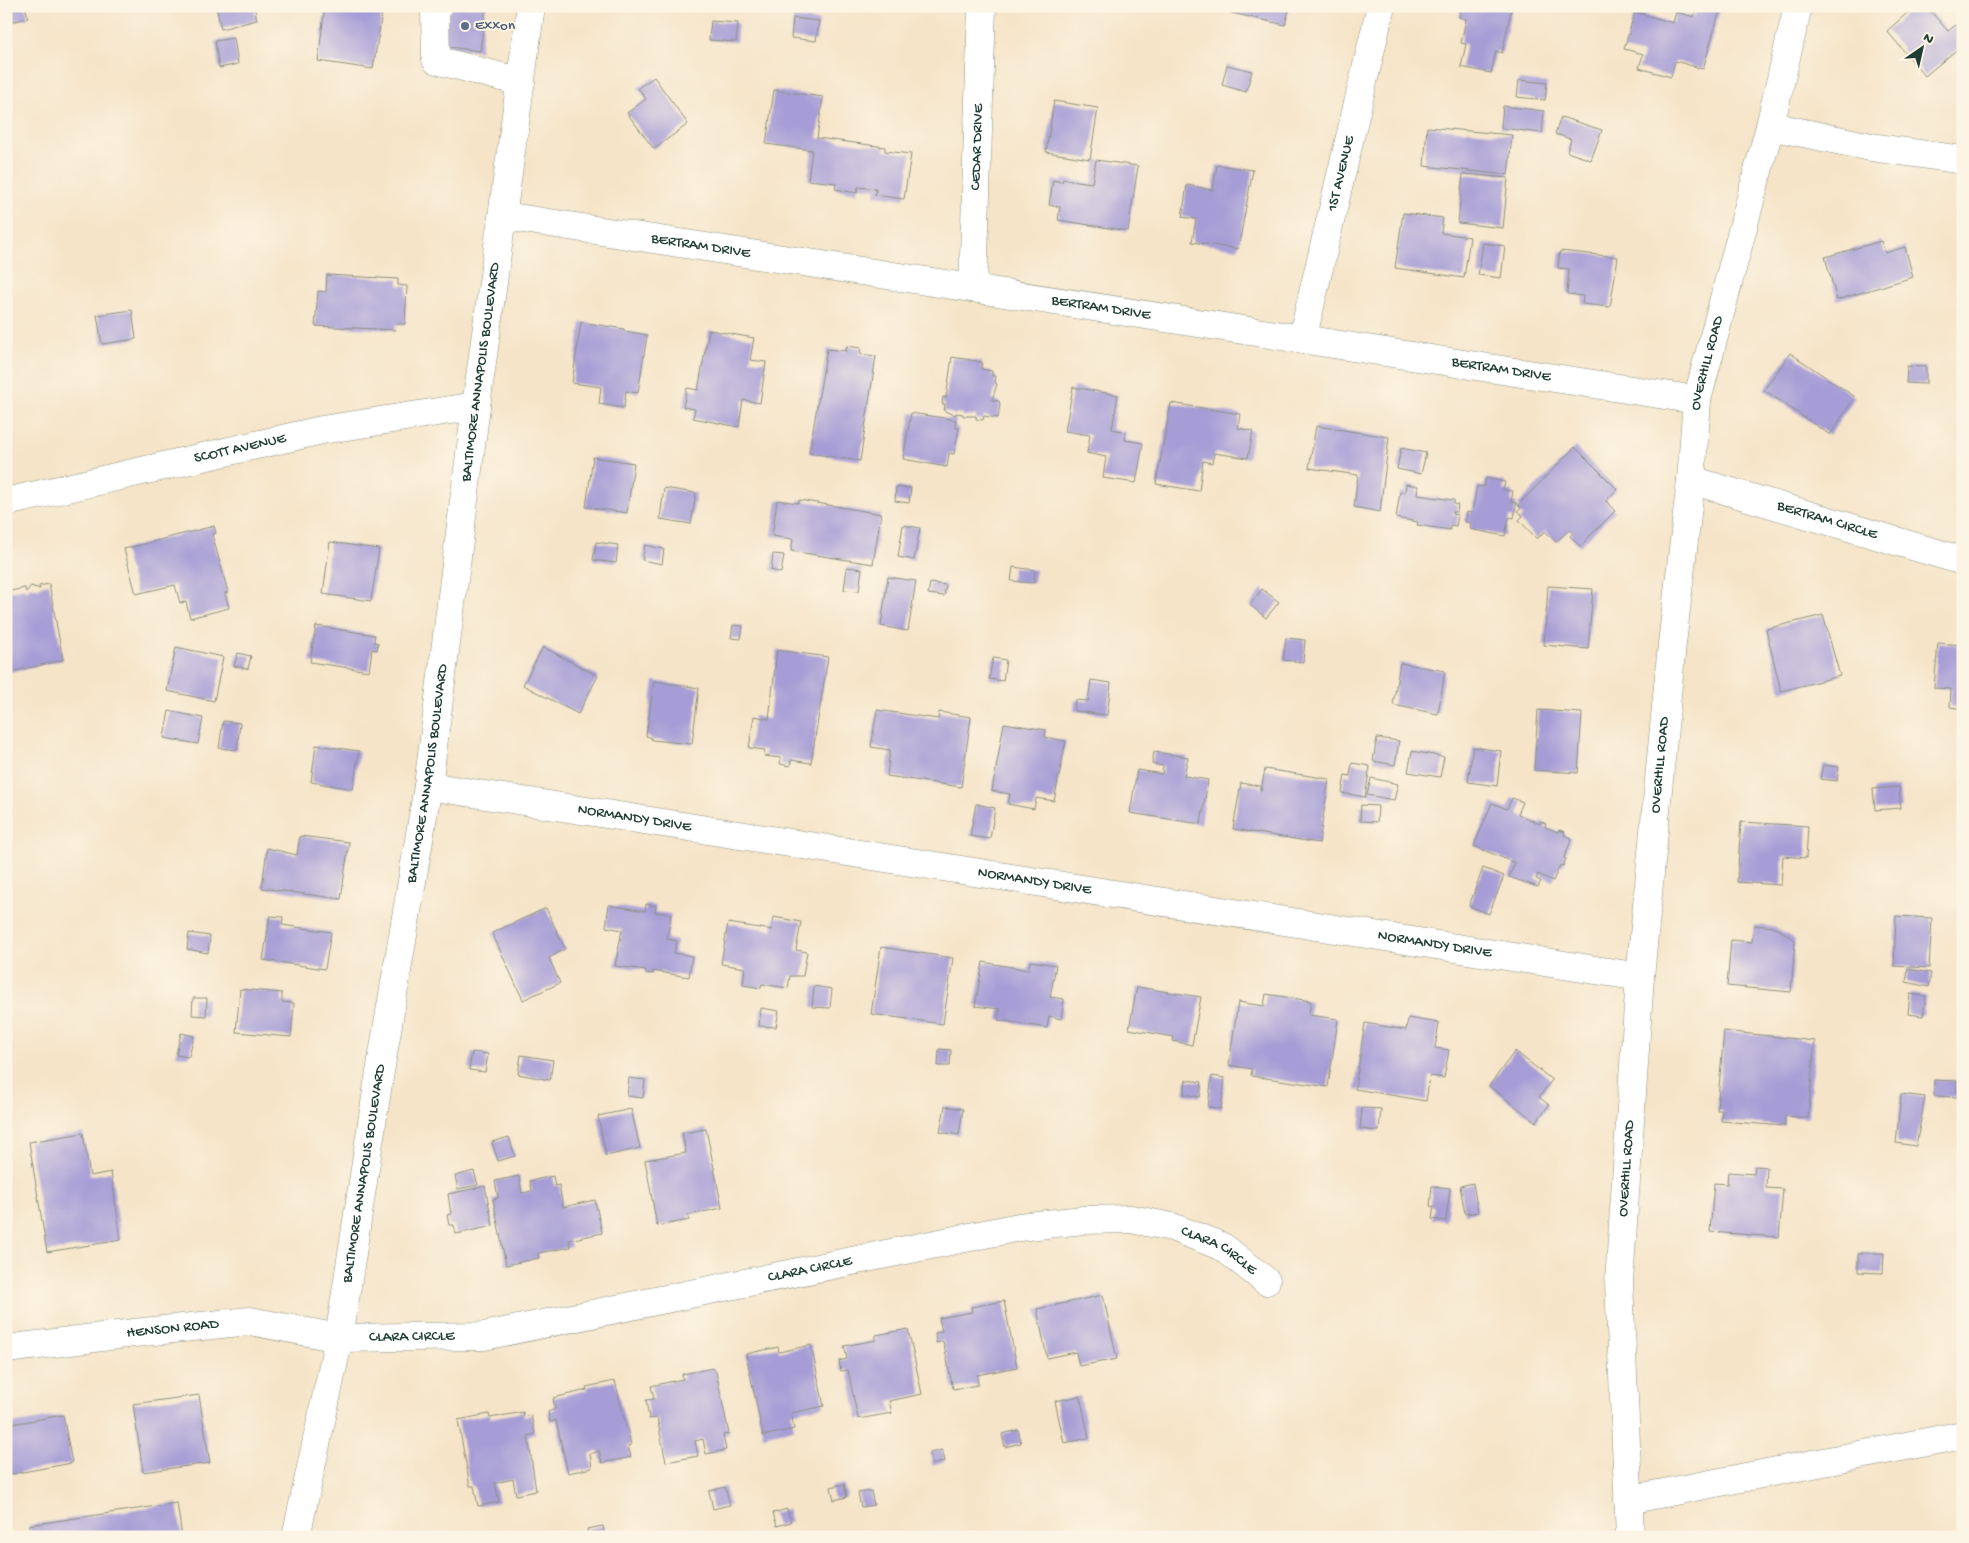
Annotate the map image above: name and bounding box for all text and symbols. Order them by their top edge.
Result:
place label: Exxon [475,17,515,35]
marker: Exxon [459,20,471,32]
north arrow [1896,22,1946,72]
text: N [1919,30,1936,49]
street label: CEDAR DRIVE [967,103,988,191]
street label: 1ST AVENUE [1324,134,1359,214]
street label: BERTRAM DRIVE [649,230,752,263]
street label: BALTIMORE ANNAPOLIS BOULEVARD [457,261,505,484]
street label: BERTRAM DRIVE [1049,291,1153,325]
street label: OVERHILL ROAD [1687,314,1728,411]
street label: BERTRAM DRIVE [1449,353,1553,386]
street label: SCOTT AVENUE [192,429,288,468]
street label: BERTRAM CIRCLE [1774,497,1880,544]
street label: BALTIMORE ANNAPOLIS BOULEVARD [403,663,452,885]
street label: OVERHILL ROAD [1647,716,1674,814]
street label: NORMANDY DRIVE [576,801,693,836]
street label: NORMANDY DRIVE [976,864,1093,900]
street label: NORMANDY DRIVE [1376,927,1493,963]
street label: BALTIMORE ANNAPOLIS BOULEVARD [338,1063,390,1285]
street label: OVERHILL ROAD [1615,1119,1639,1217]
street label: CLARA CIRCLE [1178,1222,1261,1280]
street label: CLARA CIRCLE [766,1252,854,1287]
street label: HENSON ROAD [126,1315,220,1343]
street label: CLARA CIRCLE [369,1327,455,1347]

